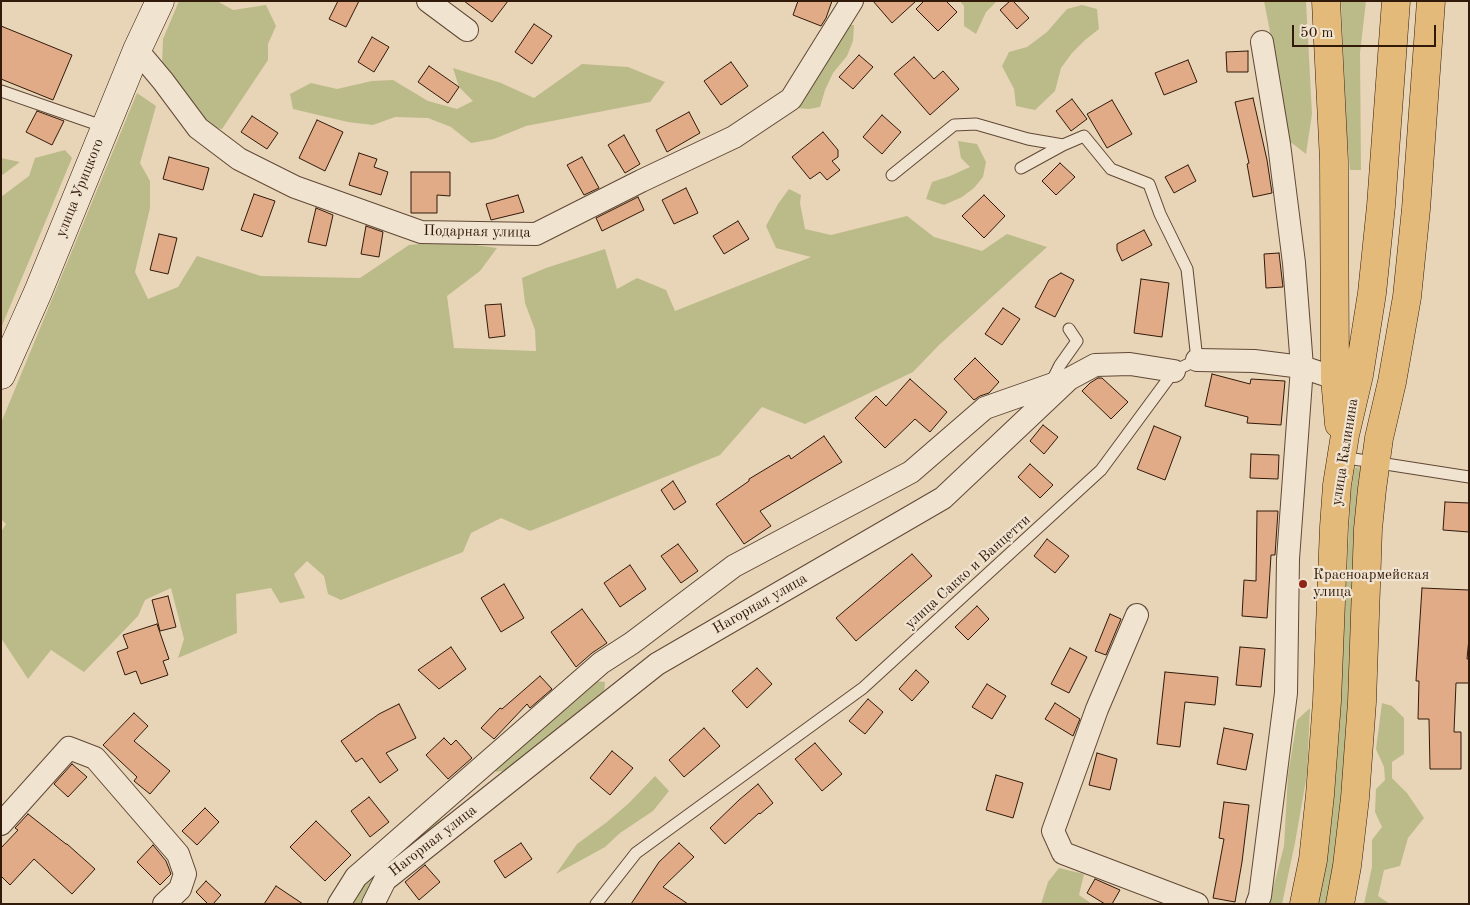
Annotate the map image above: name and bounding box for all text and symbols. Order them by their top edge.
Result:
scale bar [1295,15,1439,47]
text: 50 m [1300,26,1334,41]
street label: улица Урицкого [52,136,108,240]
street label: Подарная улица [423,222,531,242]
street label: улица Калинина [1328,397,1362,507]
street label: улица Сакко и Ванцетти [902,511,1034,633]
place label: Красноармейская улица [1313,566,1429,601]
street label: Нагорная улица [710,570,810,638]
marker: Красноармейская улица [1297,578,1309,590]
street label: Нагорная улица [386,801,480,881]

